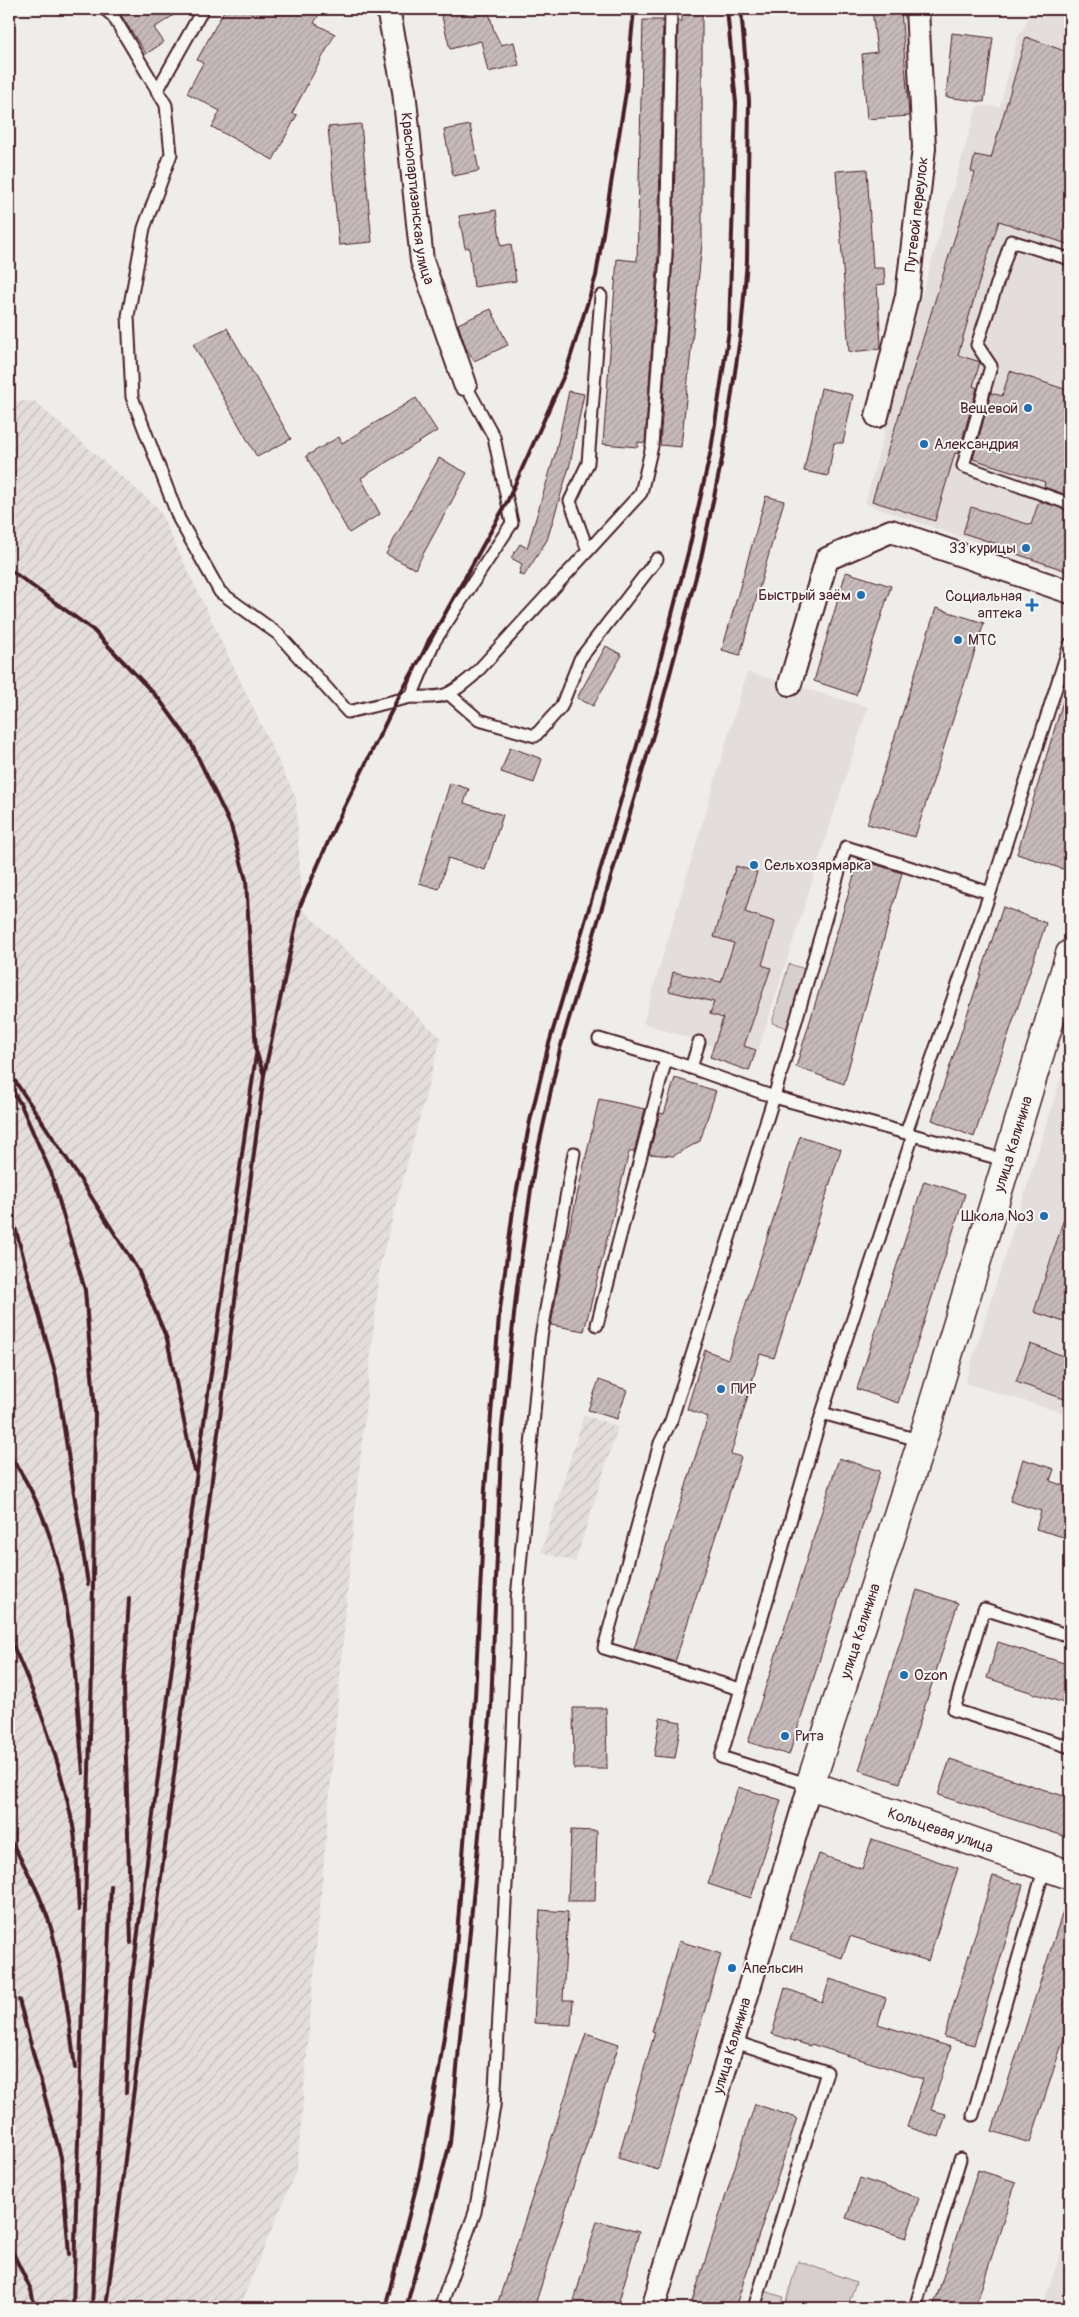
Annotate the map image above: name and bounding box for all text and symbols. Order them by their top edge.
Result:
street label: Краснопартизанская улица [396,112,439,287]
street label: Путевой переулок [901,155,933,273]
place label: Вещевой [960,399,1018,418]
marker: Вещевой [1022,402,1034,414]
place label: Александрия [934,435,1019,454]
marker: Александрия [918,438,930,450]
place label: 33 курицы [949,539,1016,558]
marker: 33 курицы [1020,542,1032,554]
place label: Быстрый заём [758,586,851,605]
place label: Социальная аптека [945,587,1022,623]
marker: Быстрый заём [855,589,867,601]
marker: Социальная аптека [1026,599,1038,611]
place label: МТС [968,631,996,650]
marker: МТС [952,634,964,646]
place label: Сельхозярмарка [764,856,871,875]
marker: Сельхозярмарка [748,859,760,871]
street label: улица Калинина [990,1094,1037,1195]
place label: Школа №3 [961,1207,1034,1226]
marker: Школа №3 [1038,1210,1050,1222]
place label: ПИР [731,1380,757,1399]
marker: ПИР [715,1383,727,1395]
street label: улица Калинина [836,1581,885,1682]
place label: Ozon [914,1666,948,1685]
marker: Ozon [898,1669,910,1681]
place label: Рита [795,1727,824,1746]
marker: Рита [779,1730,791,1742]
street label: Кольцевая улица [885,1804,996,1858]
place label: Апельсин [742,1959,803,1978]
marker: Апельсин [726,1962,738,1974]
street label: улица Калинина [709,1995,756,2097]

